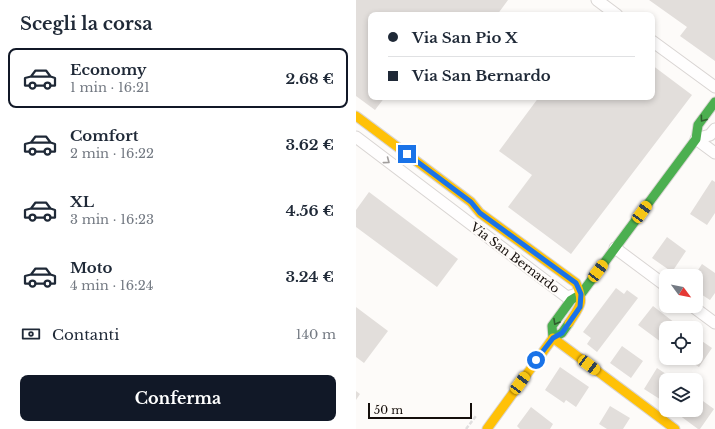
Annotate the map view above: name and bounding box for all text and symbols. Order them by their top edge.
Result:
text: Scegli la corsa [20,13,153,35]
text: Via San Pio X [412,28,518,47]
icon: car [22,60,58,96]
text: Economy [70,60,147,79]
text: Via San Bernardo [412,66,551,85]
text: 2.68 € [285,69,334,88]
text: 1 min · 16:21 [70,79,150,96]
one-way arrow [700,115,707,122]
icon: car [22,126,58,162]
text: Comfort [70,126,138,145]
text: 3.62 € [285,135,334,154]
text: 2 min · 16:22 [70,145,154,162]
route end [398,145,416,163]
one-way arrow [383,156,390,163]
icon: car [22,192,58,228]
text: XL [70,192,94,211]
car [630,199,654,225]
text: 4.56 € [286,201,334,220]
text: 3 min · 16:23 [70,211,154,228]
street label: Via San Bernardo [467,219,563,296]
icon: car [22,258,58,294]
text: Moto [70,258,112,277]
car [586,258,610,284]
text: 3.24 € [285,267,334,286]
north arrow [659,269,703,313]
map controls [659,269,703,417]
text: 4 min · 16:24 [70,277,153,294]
one-way arrow [553,318,560,325]
button: locate [659,321,703,365]
icon: cash [20,323,42,345]
text: Contanti [52,325,119,344]
text: 140 m [296,326,336,343]
route start [527,351,545,369]
car [576,353,602,377]
car [508,370,532,396]
button: layers [659,373,703,417]
button: Conferma [20,375,336,421]
scale bar [368,401,472,420]
text: 50 m [374,403,403,417]

